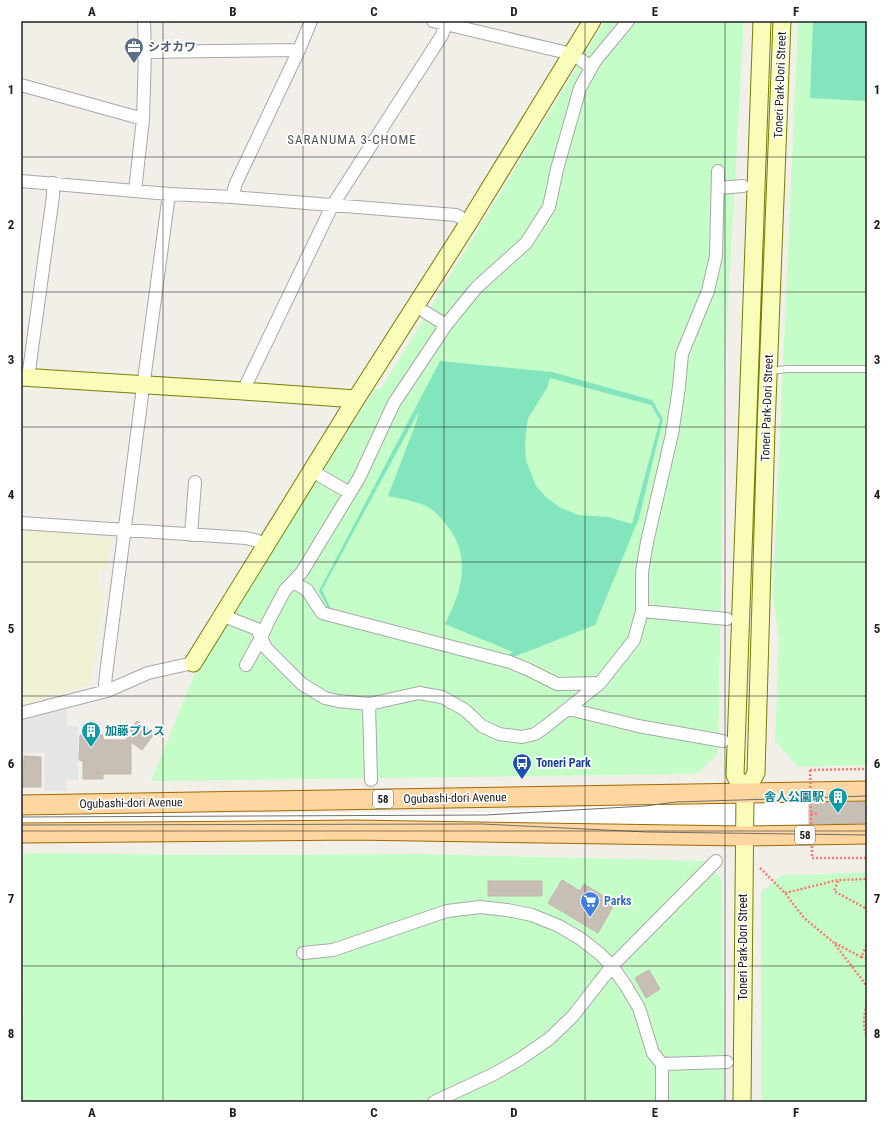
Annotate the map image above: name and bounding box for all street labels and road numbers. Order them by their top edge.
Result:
street label: Toneri Park-Dori Street [771,31,789,139]
street label: Toneri Park-Dori Street [758,354,776,462]
road number: 58 [373,790,393,808]
street label: Ogubashi-dori Avenue [403,790,507,806]
street label: Ogubashi-dori Avenue [79,795,183,811]
road number: 58 [795,826,815,844]
street label: Toneri Park-Dori Street [736,893,750,1000]

